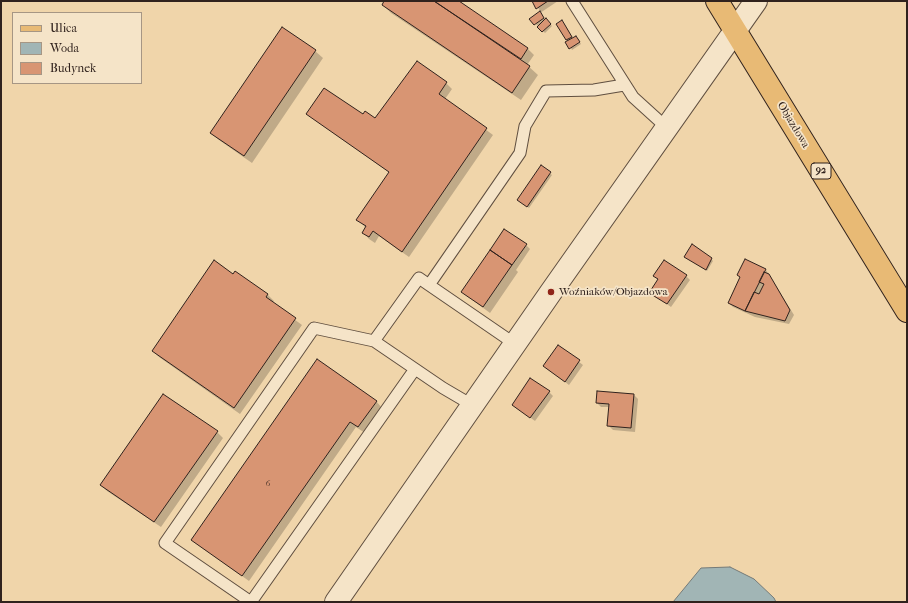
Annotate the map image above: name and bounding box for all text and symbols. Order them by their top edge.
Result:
legend [12,12,142,84]
text: Ulica [50,21,77,35]
text: Woda [50,41,79,55]
text: Budynek [50,61,96,75]
street label: Objazdowa [774,99,812,151]
road number: 92 [811,163,831,179]
place label: Woźniaków/Objazdowa [559,285,668,299]
marker: Woźniaków/Objazdowa [546,287,556,297]
house number: 6 [266,479,270,489]

